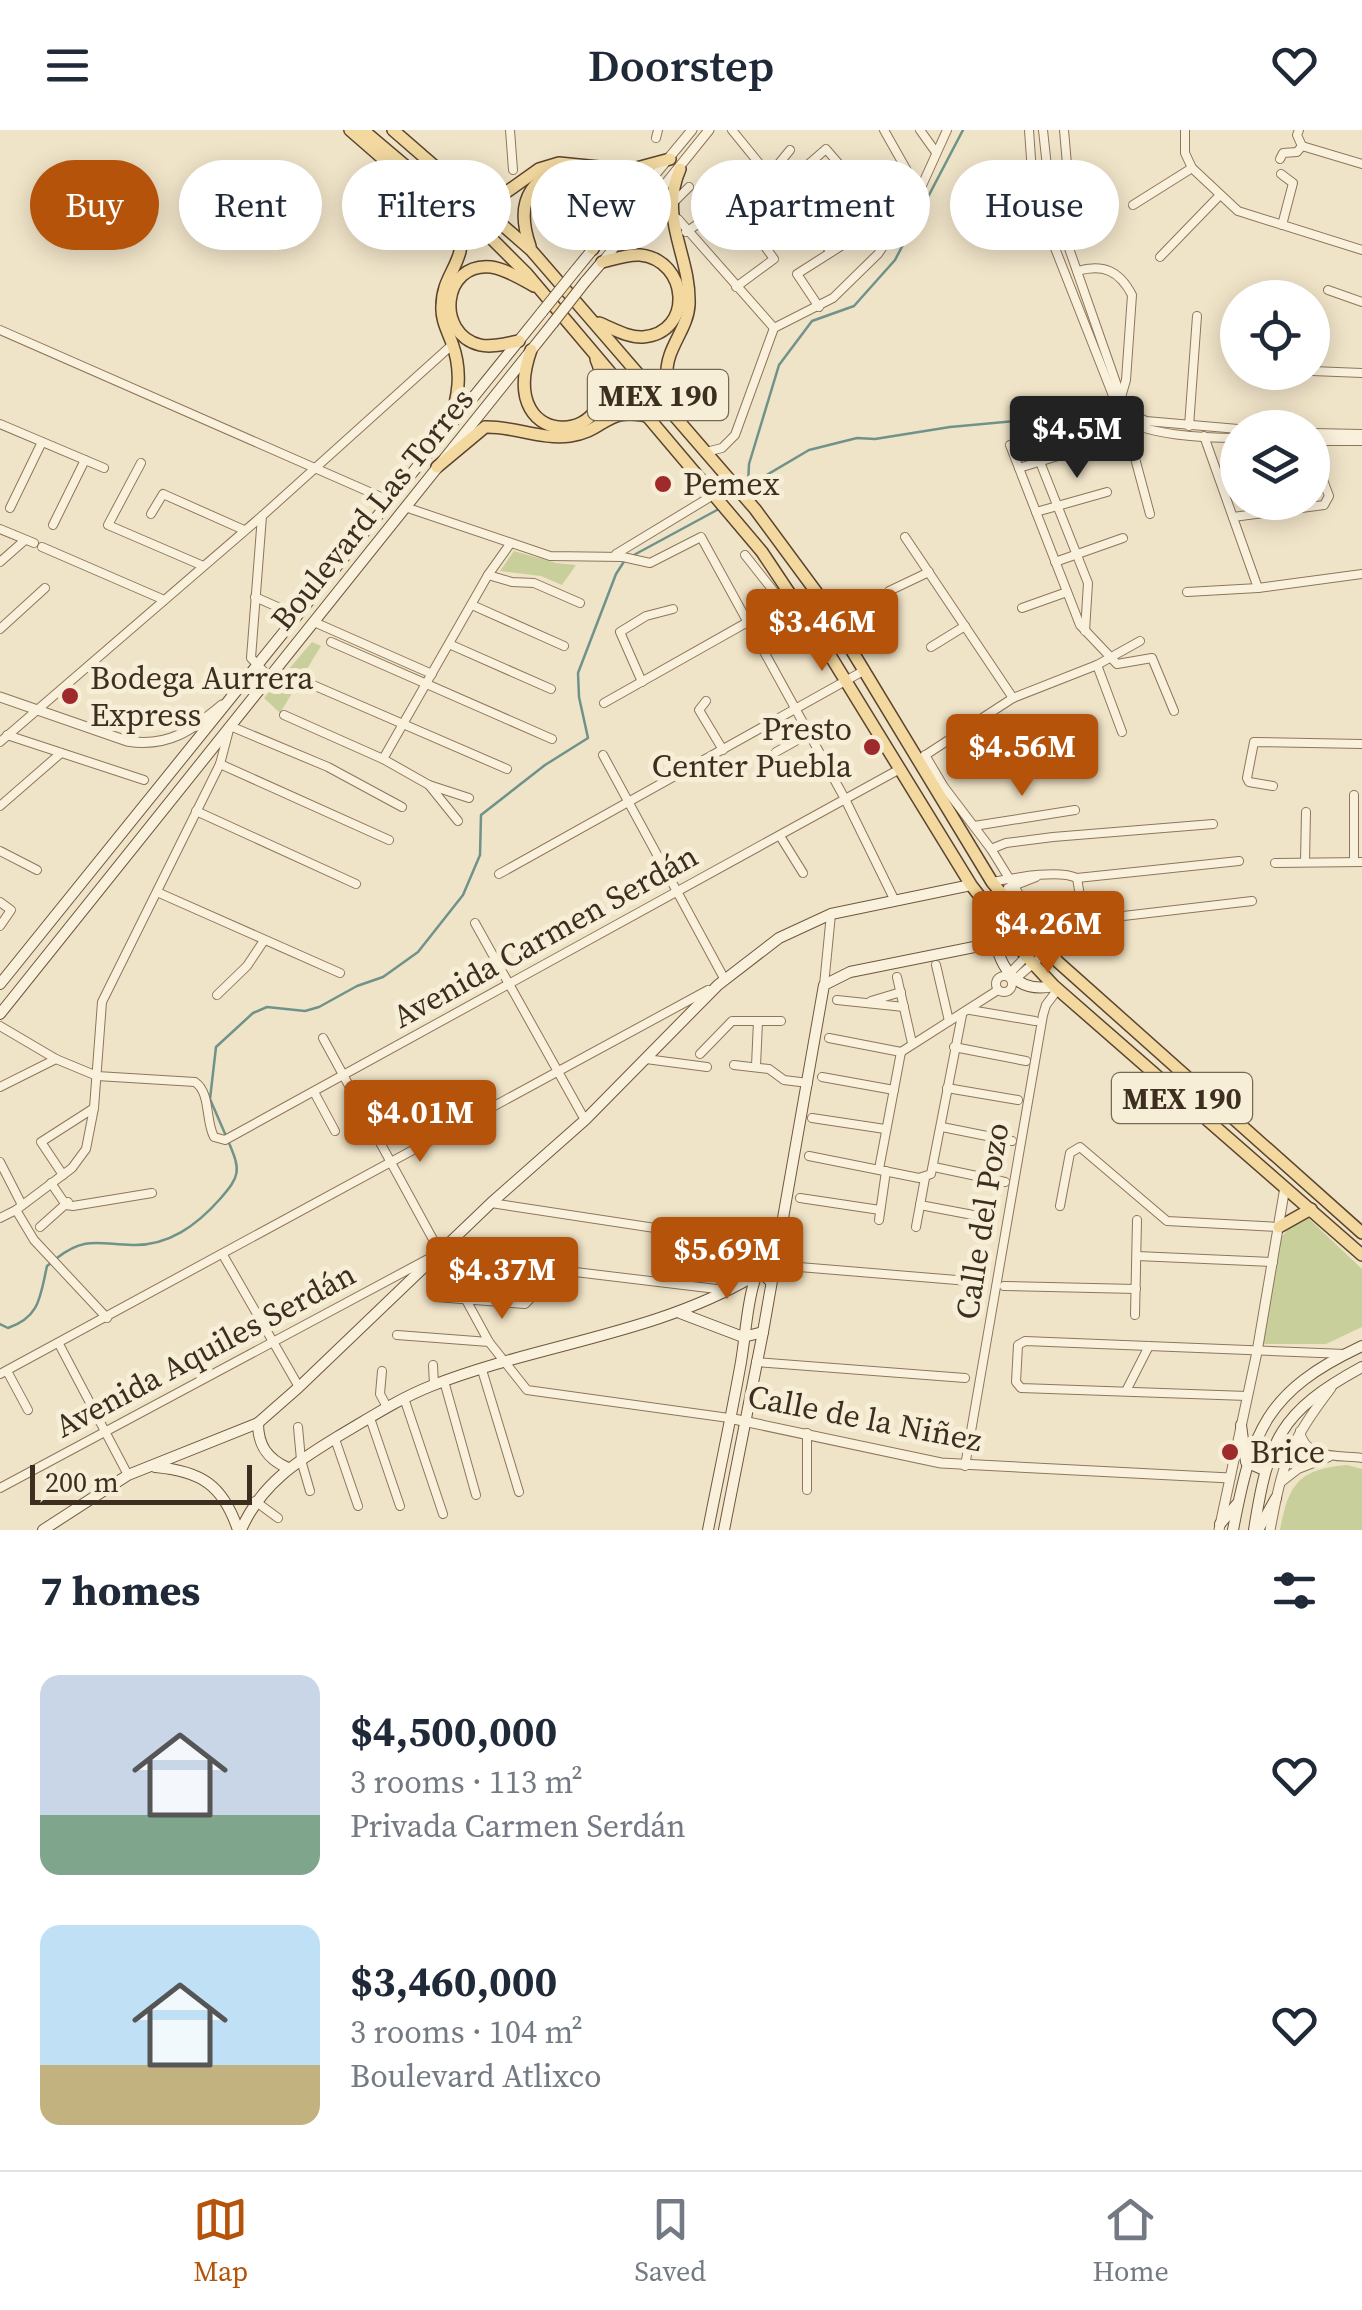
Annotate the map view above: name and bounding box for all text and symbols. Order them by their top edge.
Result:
text: Doorstep [588,34,774,96]
icon: menu [40,38,95,93]
icon: heart [1267,38,1322,93]
chip: Buy [30,160,159,250]
chip: Rent [179,160,322,250]
chip: Filters [342,160,511,250]
chip: New [531,160,671,250]
chip: Apartment [691,160,930,250]
chip: House [950,160,1119,250]
map controls [1220,280,1330,520]
button: locate [1220,280,1330,390]
road number: MEX 190 [588,370,728,420]
street label: Boulevard Las Torres [261,379,483,639]
pin: $4.5M [1007,396,1147,481]
text: $4.5M [1032,406,1122,450]
button: layers [1220,410,1330,520]
place label: Pemex [683,462,780,506]
marker: Pemex [652,473,674,495]
pin: $3.46M [741,589,903,674]
text: $3.46M [768,599,876,643]
place label: Bodega Aurrera Express [90,656,314,737]
marker: Bodega Aurrera Express [59,685,81,707]
place label: Presto Center Puebla [652,707,853,788]
pin: $4.56M [941,714,1103,799]
text: $4.56M [968,724,1076,768]
marker: Presto Center Puebla [861,736,883,758]
street label: Avenida Carmen Serdán [384,834,706,1038]
pin: $4.26M [967,891,1129,976]
text: $4.26M [994,901,1102,945]
road number: MEX 190 [1112,1073,1252,1123]
pin: $4.01M [339,1080,501,1165]
text: $4.01M [366,1090,474,1134]
street label: Calle del Pozo [945,1120,1019,1322]
pin: $5.69M [646,1217,808,1302]
text: $5.69M [673,1227,781,1271]
pin: $4.37M [421,1237,583,1322]
text: $4.37M [448,1247,556,1291]
street label: Avenida Aquiles Serdán [47,1252,363,1448]
street label: Calle de la Niñez [744,1374,986,1462]
place label: Brice [1250,1430,1325,1474]
marker: Brice [1219,1441,1241,1463]
scale bar [30,1460,252,1504]
text: 200 m [45,1463,119,1501]
text: 7 homes [40,1561,200,1619]
icon: filters [1267,1563,1322,1618]
text: $4,500,000 [350,1702,557,1760]
icon: home [120,1715,240,1835]
icon: heart [1267,1748,1322,1803]
text: 3 rooms · 113 m² [350,1760,583,1804]
text: Privada Carmen Serdán [350,1804,686,1848]
text: $3,460,000 [350,1952,557,2010]
icon: home [120,1965,240,2085]
icon: heart [1267,1998,1322,2053]
text: 3 rooms · 104 m² [350,2010,583,2054]
text: Boulevard Atlixco [350,2054,602,2098]
tab: Map [193,2192,248,2290]
tab: Saved [634,2192,706,2290]
tab: Home [1092,2192,1169,2290]

